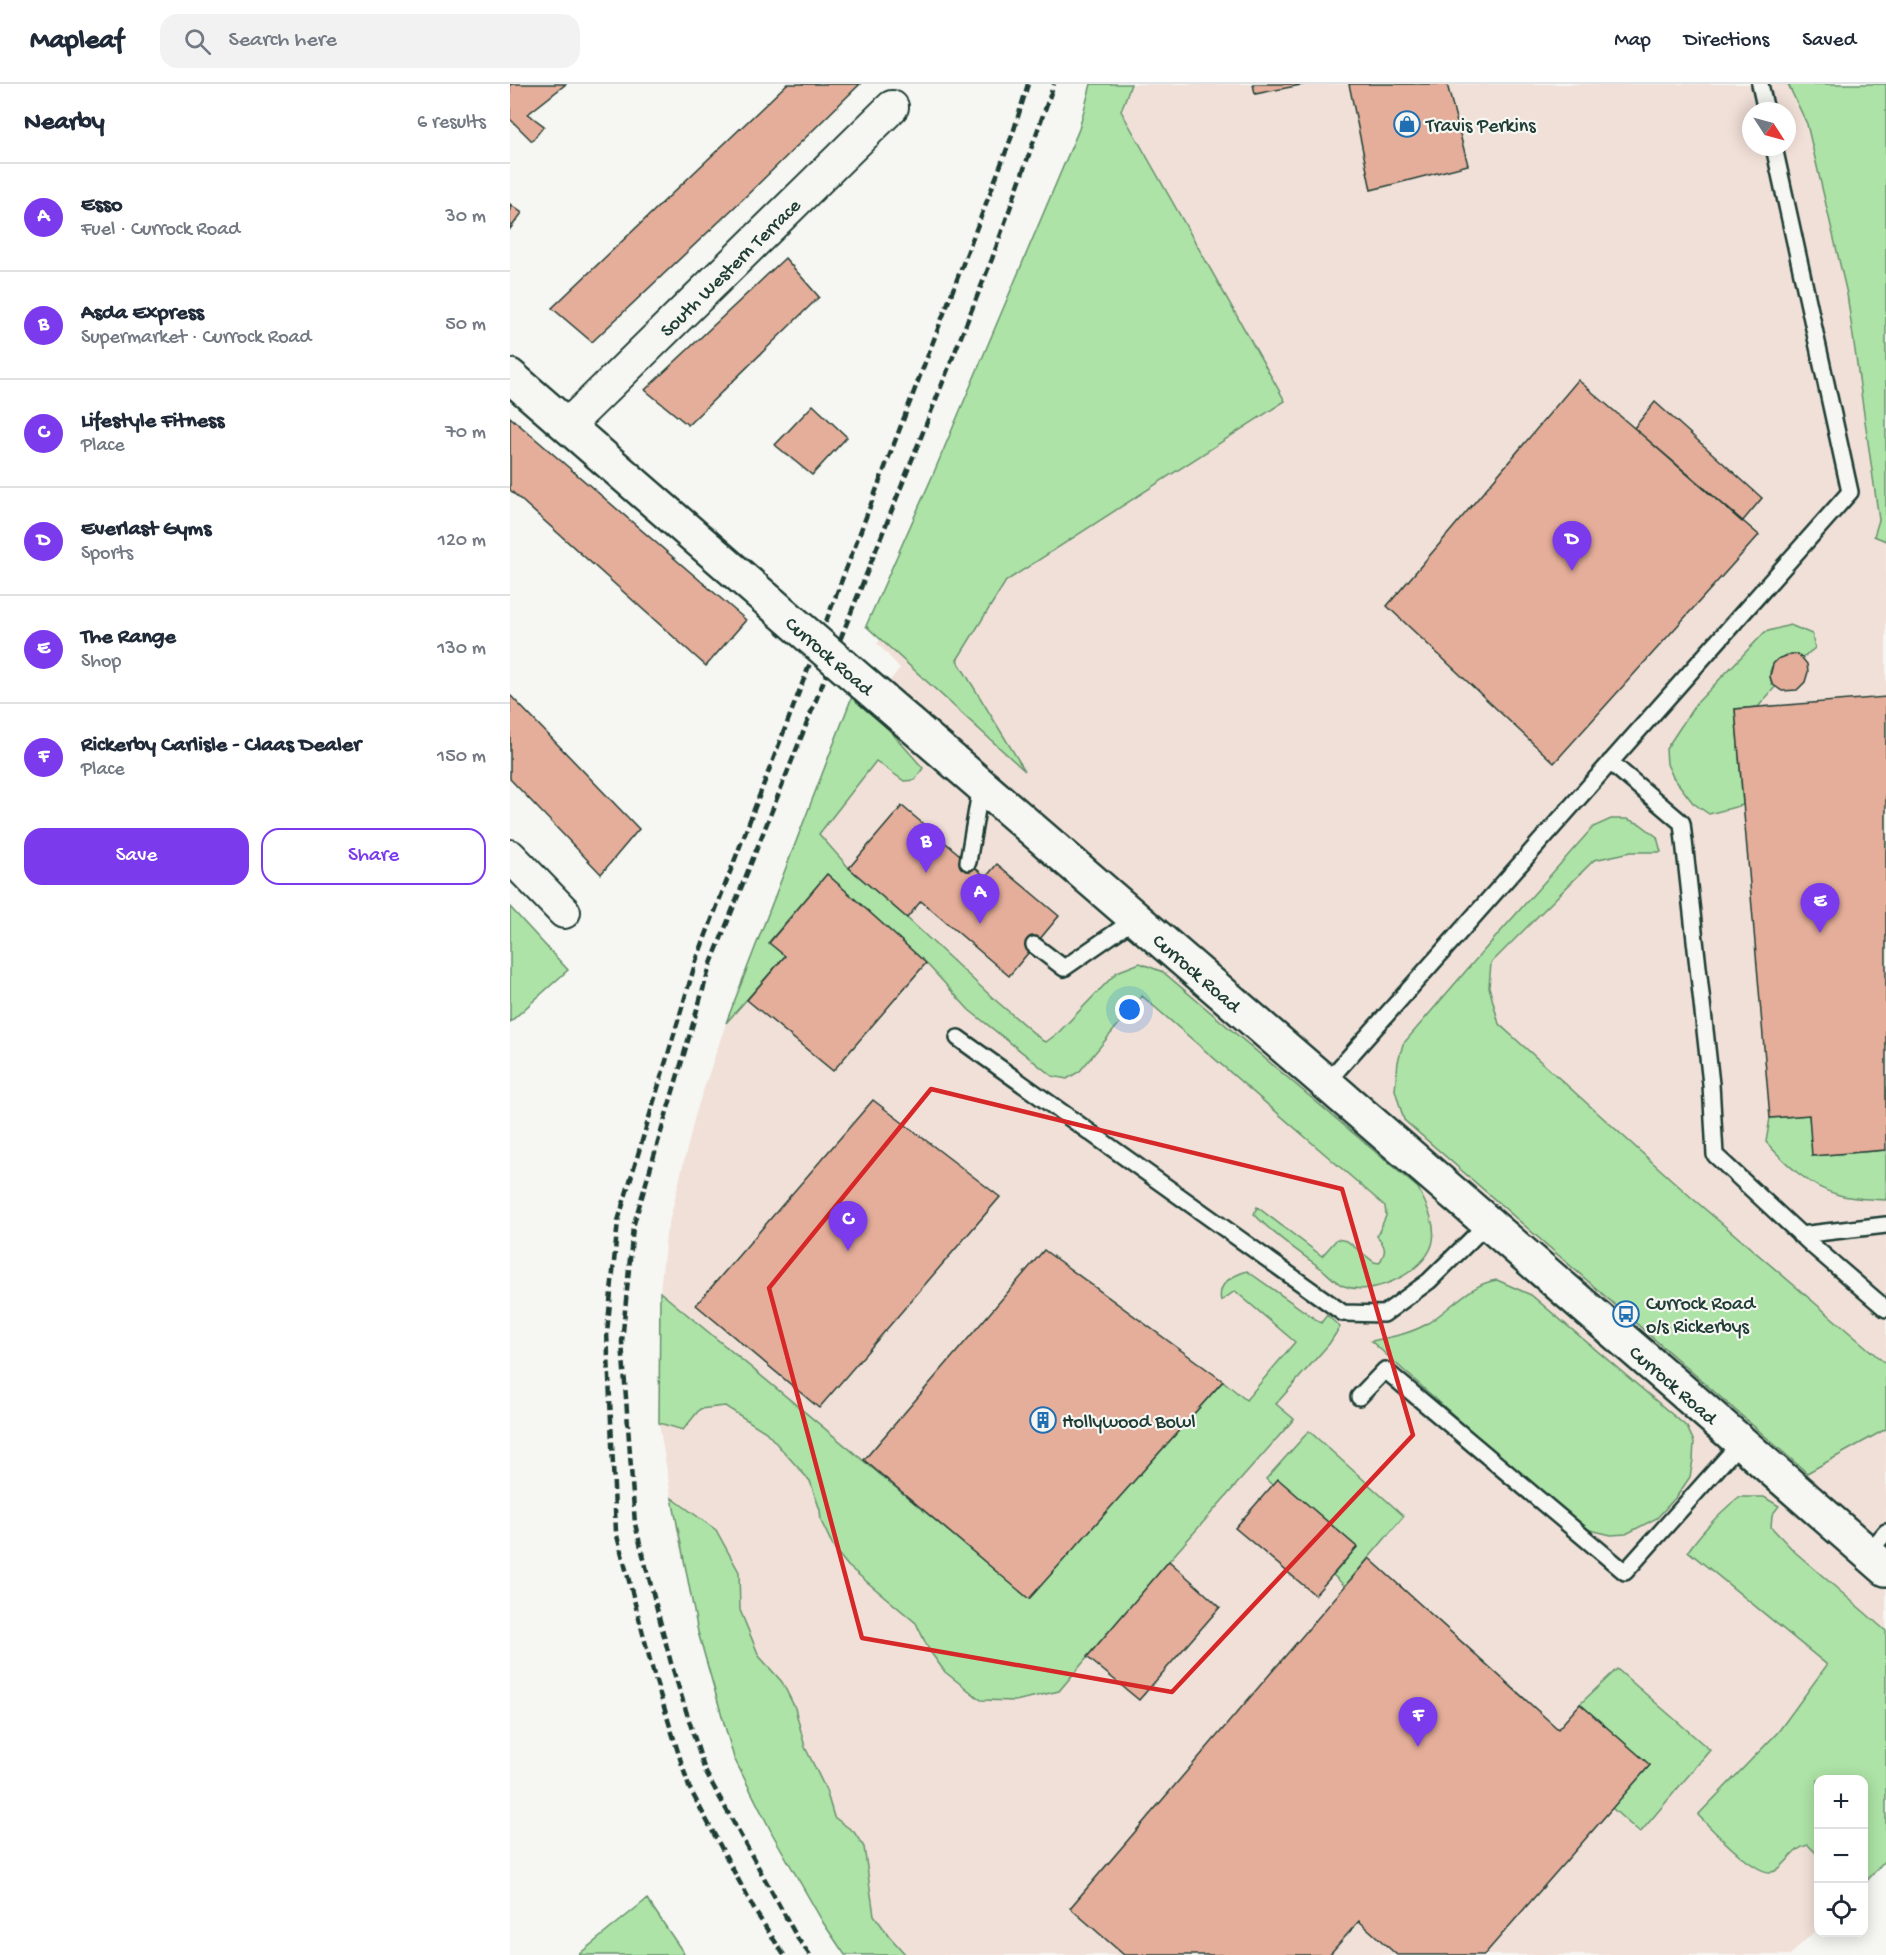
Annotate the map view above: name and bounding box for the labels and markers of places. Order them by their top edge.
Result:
shop icon: Travis Perkins [1392,109,1422,139]
place label: Travis Perkins [1425,116,1536,139]
pin: D [1552,522,1592,571]
pin: B [906,824,946,873]
pin: A [960,874,1000,924]
pin: E [1800,884,1840,933]
pin: C [828,1202,868,1251]
place label: Currock Road o/s Rickerbys [1646,1294,1757,1340]
bus stop icon: Currock Road o/s Rickerbys [1611,1299,1641,1329]
building icon: Hollywood Bowl [1028,1405,1058,1435]
place label: Hollywood Bowl [1062,1412,1196,1435]
pin: F [1398,1698,1438,1747]

